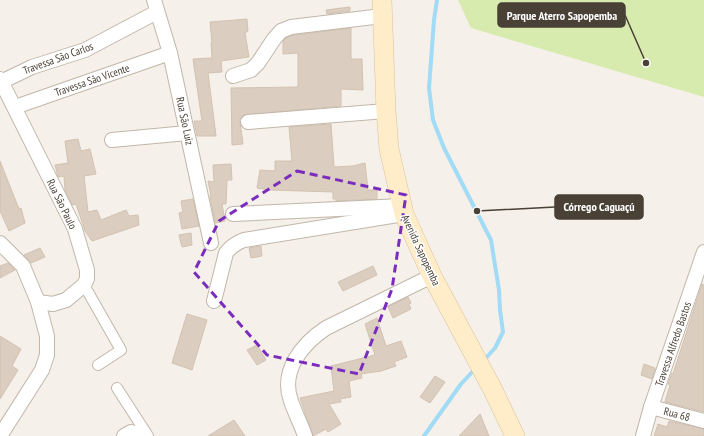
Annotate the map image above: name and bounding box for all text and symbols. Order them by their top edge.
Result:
callout: Parque Aterro Sapopemba [498,3,625,27]
text: Parque Aterro Sapopemba [507,8,617,23]
street label: Travessa São Carlos [21,39,95,77]
street label: Travessa São Vicente [53,60,132,99]
street label: Rua São Luiz [173,96,197,146]
street label: Rua São Paulo [44,177,80,232]
callout: Córrego Caguaçú [555,195,643,219]
text: Córrego Caguaçú [563,199,635,214]
street label: Avenida Sapopemba [398,212,444,288]
street label: Travessa Alfredo Bastos [652,299,694,388]
street label: Rua 68 [662,404,692,424]

